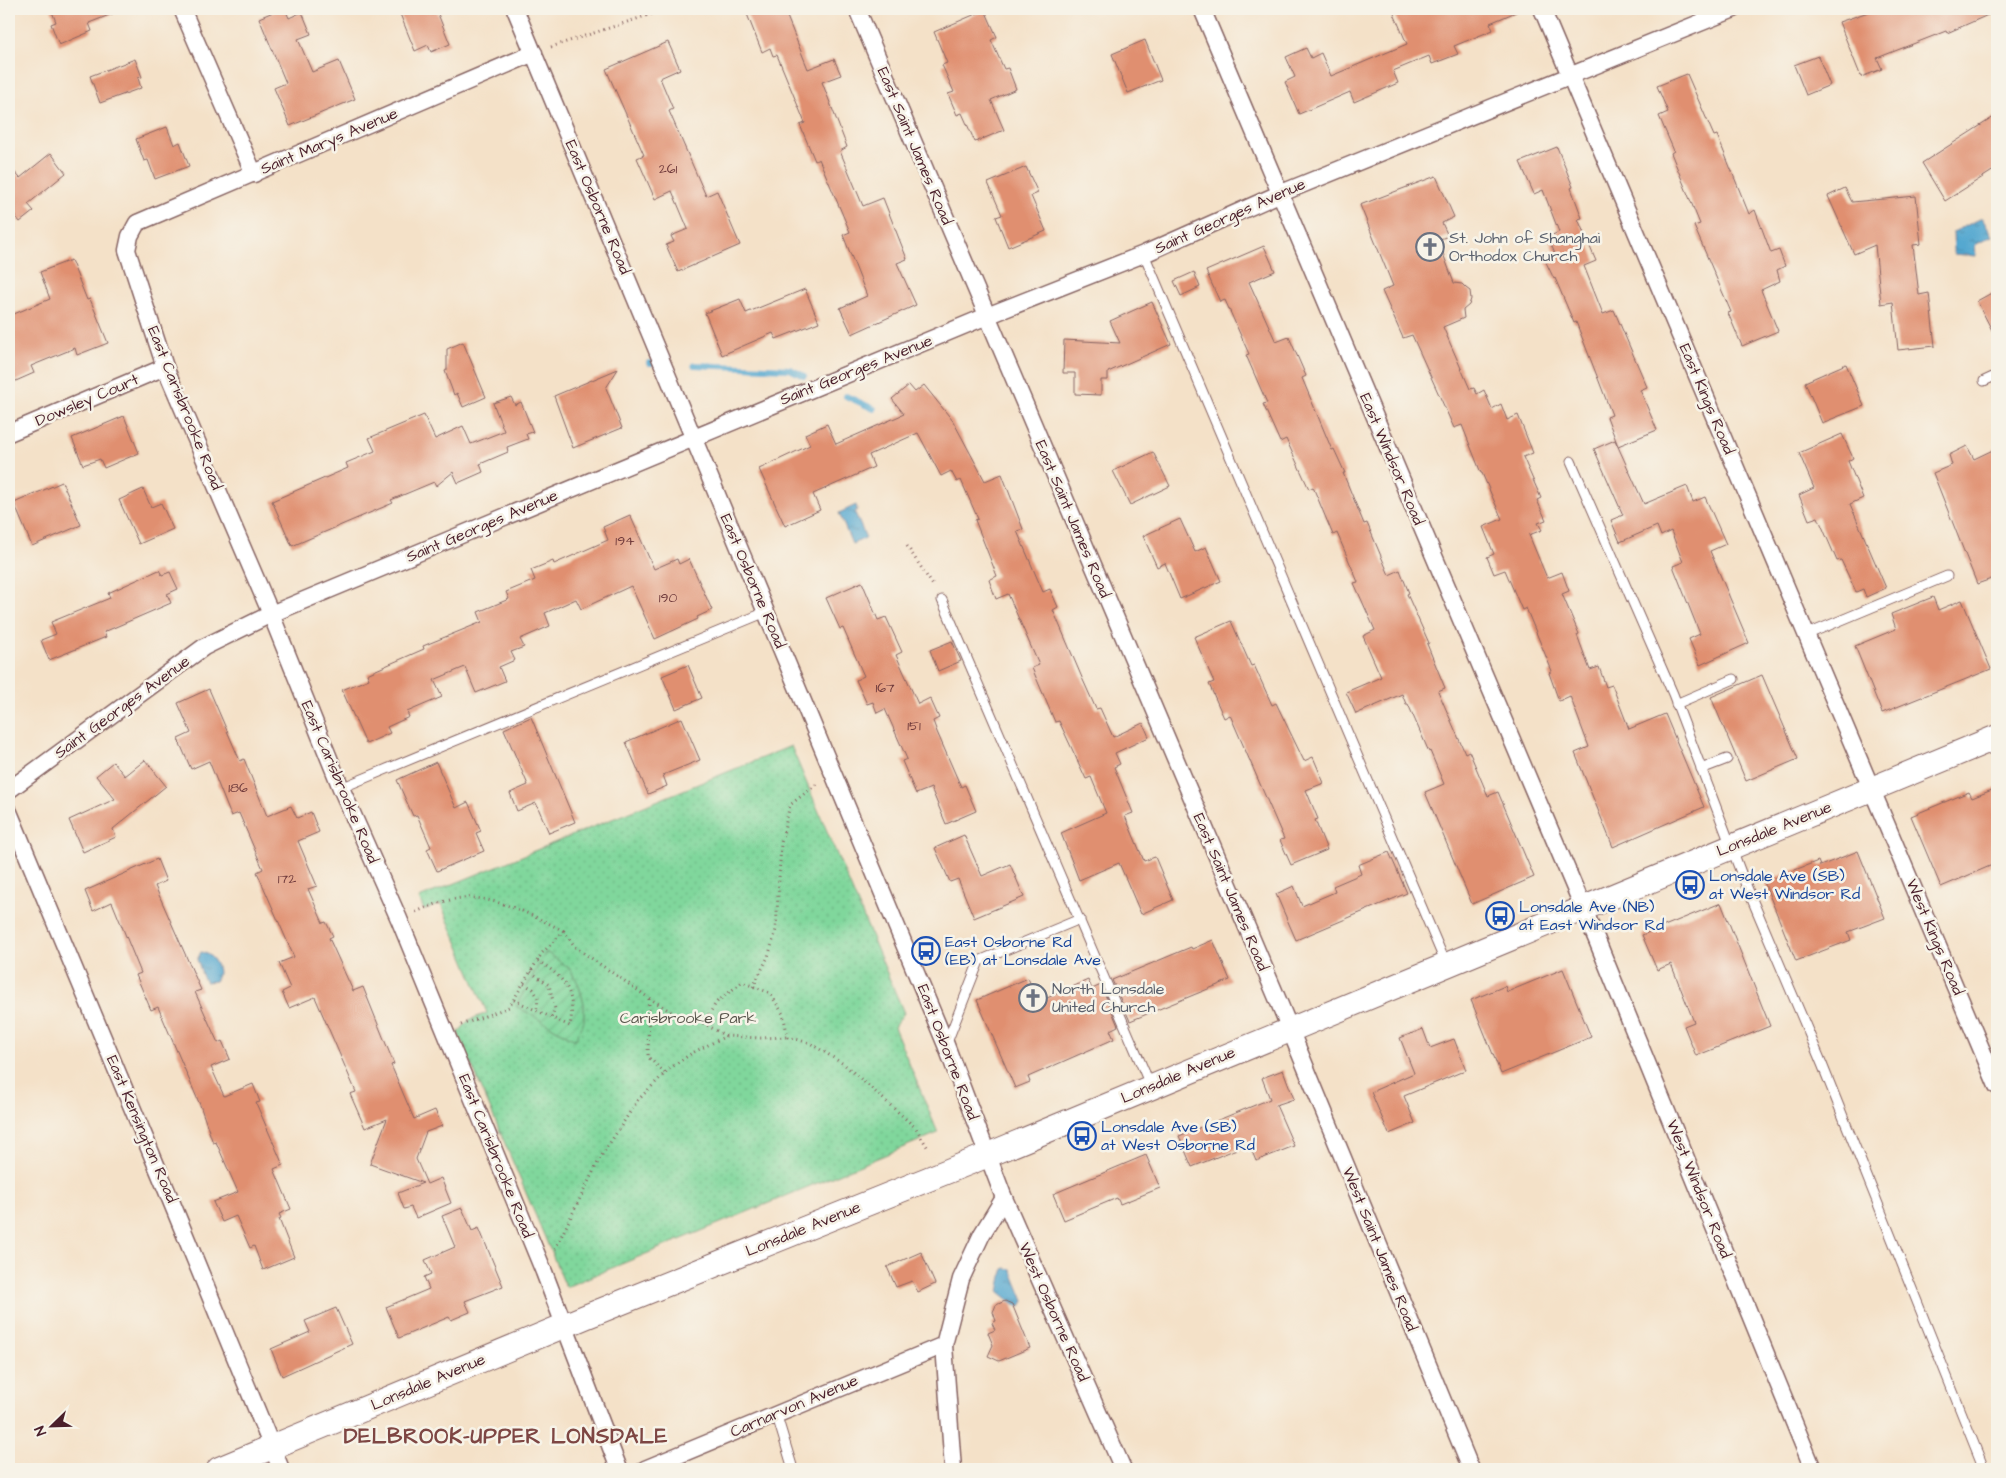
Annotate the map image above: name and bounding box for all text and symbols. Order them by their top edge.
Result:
street label: East Saint James Road [872,64,958,228]
street label: Saint Marys Avenue [257,102,402,181]
street label: East Osborne Road [560,136,636,278]
house number: 261 [659,159,677,179]
street label: Saint Georges Avenue [1151,173,1309,260]
place label: St. John of Shanghai Orthodox Church [1449,227,1601,267]
church icon: St. John of Shanghai Orthodox Church [1415,232,1445,262]
street label: East Carisbrooke Road [142,323,228,493]
street label: Saint Georges Avenue [776,329,936,412]
street label: East Kings Road [1673,340,1740,458]
street label: Dowsley Court [32,368,143,433]
street label: East Windsor Road [1354,390,1430,528]
street label: East Saint James Road [1030,437,1116,601]
street label: Saint Georges Avenue [403,484,562,569]
street label: East Osborne Road [715,510,791,652]
house number: 194 [615,531,635,551]
house number: 190 [659,588,677,608]
street label: Saint Georges Avenue [50,650,195,764]
house number: 167 [875,678,895,698]
street label: East Carisbrooke Road [296,697,384,867]
house number: 151 [907,716,921,736]
house number: 186 [228,778,248,798]
street label: Lonsdale Avenue [1713,796,1835,862]
street label: East Saint James Road [1188,810,1274,974]
place label: Lonsdale Ave (SB) at West Windsor Rd [1709,865,1860,905]
house number: 172 [278,869,296,889]
bus stop icon: Lonsdale Ave (SB) at West Windsor Rd [1675,870,1705,900]
street label: West Kings Road [1900,876,1969,999]
place label: Lonsdale Ave (NB) at East Windsor Rd [1519,896,1664,936]
bus stop icon: Lonsdale Ave (NB) at East Windsor Rd [1485,901,1515,931]
place label: East Osborne Rd (EB) at Lonsdale Ave [945,931,1101,971]
bus stop icon: East Osborne Rd (EB) at Lonsdale Ave [911,936,941,966]
place label: North Lonsdale United Church [1052,978,1165,1018]
street label: East Osborne Road [912,981,984,1123]
church icon: North Lonsdale United Church [1018,983,1048,1013]
park label: Carisbrooke Park [620,1007,756,1029]
street label: Lonsdale Avenue [1118,1041,1239,1109]
street label: East Kensington Road [100,1052,183,1206]
street label: East Carisbrooke Road [453,1071,539,1241]
place label: Lonsdale Ave (SB) at West Osborne Rd [1101,1116,1255,1156]
street label: West Windsor Road [1661,1117,1737,1261]
bus stop icon: Lonsdale Ave (SB) at West Osborne Rd [1067,1121,1097,1151]
street label: West Saint James Road [1337,1164,1423,1334]
street label: Lonsdale Avenue [742,1196,864,1262]
street label: West Osborne Road [1013,1239,1095,1385]
street label: Lonsdale Avenue [368,1348,489,1416]
street label: Carnarvon Avenue [727,1369,862,1443]
north arrow [28,1400,78,1450]
district label: DELBROOK-UPPER LONSDALE [344,1422,668,1451]
text: N [30,1423,52,1439]

